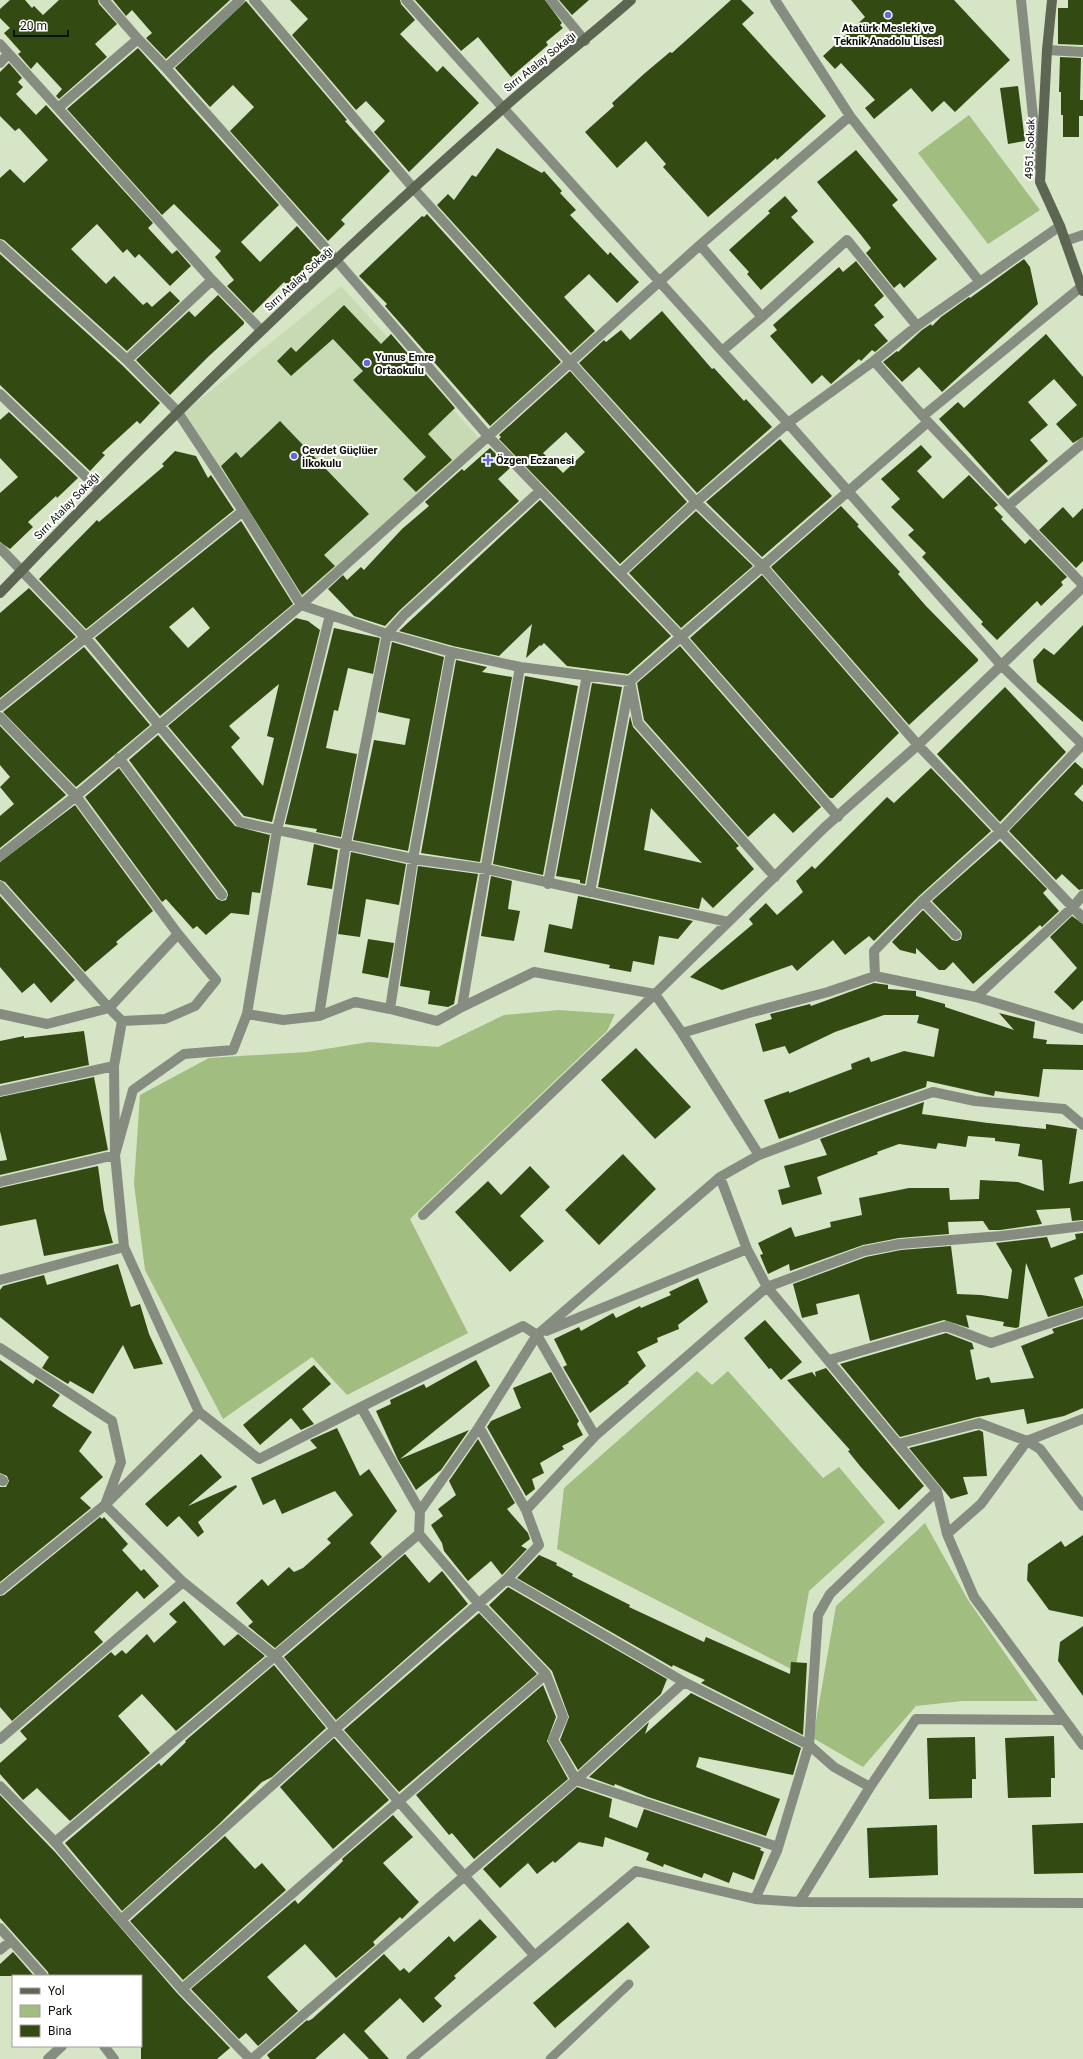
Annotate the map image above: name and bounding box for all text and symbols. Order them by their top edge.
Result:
marker: Atatürk Mesleki ve Teknik Anadolu Lisesi [883,10,893,20]
scale bar [14,12,68,38]
text: 20 m [20,19,47,33]
place label: Atatürk Mesleki ve Teknik Anadolu Lisesi [834,22,942,48]
street label: Sırrı Atalay Sokağı [501,29,579,95]
street label: 4951. Sokak [1022,118,1038,179]
street label: Sırrı Atalay Sokağı [262,244,336,314]
place label: Yunus Emre Ortaokulu [375,351,434,377]
marker: Yunus Emre Ortaokulu [362,358,372,368]
place label: Cevdet Güçlüer İlkokulu [302,444,378,470]
marker: Cevdet Güçlüer İlkokulu [289,451,299,461]
place label: Özgen Eczanesi [496,453,574,467]
marker: Özgen Eczanesi [483,455,493,465]
street label: Sırrı Atalay Sokağı [32,470,102,542]
legend [12,1975,142,2047]
text: Yol [48,1984,65,1998]
text: Park [48,2004,73,2018]
text: Bina [48,2024,72,2038]

